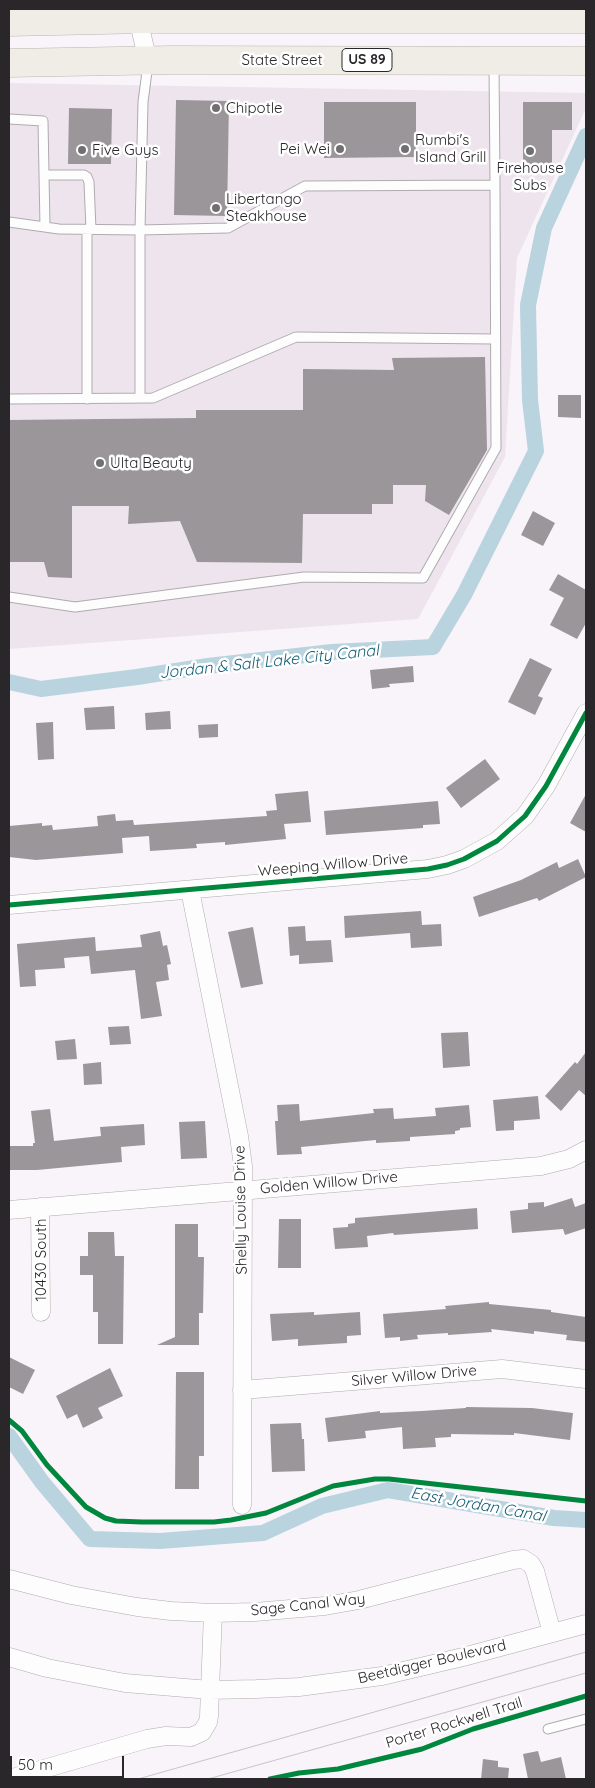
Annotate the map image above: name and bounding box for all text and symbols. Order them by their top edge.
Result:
road number: US 89 [342,48,392,72]
street label: State Street [241,51,323,69]
place label: Chipotle [226,99,283,117]
marker: Chipotle [210,102,222,114]
place label: Rumbi's Island Grill [415,131,486,166]
place label: Pei Wei [279,140,330,158]
place label: Five Guys [92,141,158,159]
marker: Pei Wei [334,143,346,155]
marker: Rumbi's Island Grill [399,143,411,155]
marker: Five Guys [76,144,88,156]
marker: Firehouse Subs [524,145,536,157]
place label: Firehouse Subs [496,159,564,194]
place label: Libertango Steakhouse [226,190,307,225]
marker: Libertango Steakhouse [210,202,222,214]
place label: Ulta Beauty [110,454,192,472]
marker: Ulta Beauty [94,457,106,469]
water label: Jordan & Salt Lake City Canal [158,641,380,683]
street label: Weeping Willow Drive [257,849,409,881]
street label: Shelly Louise Drive [231,1145,251,1275]
street label: Golden Willow Drive [259,1168,399,1198]
street label: 10430 South [32,1219,50,1301]
street label: Silver Willow Drive [351,1362,477,1390]
water label: East Jordan Canal [409,1484,547,1526]
street label: Sage Canal Way [250,1590,366,1620]
street label: Beetdigger Boulevard [356,1636,508,1688]
street label: Porter Rockwell Trail [383,1694,525,1752]
scale bar [12,1746,126,1778]
text: 50 m [18,1755,53,1774]

